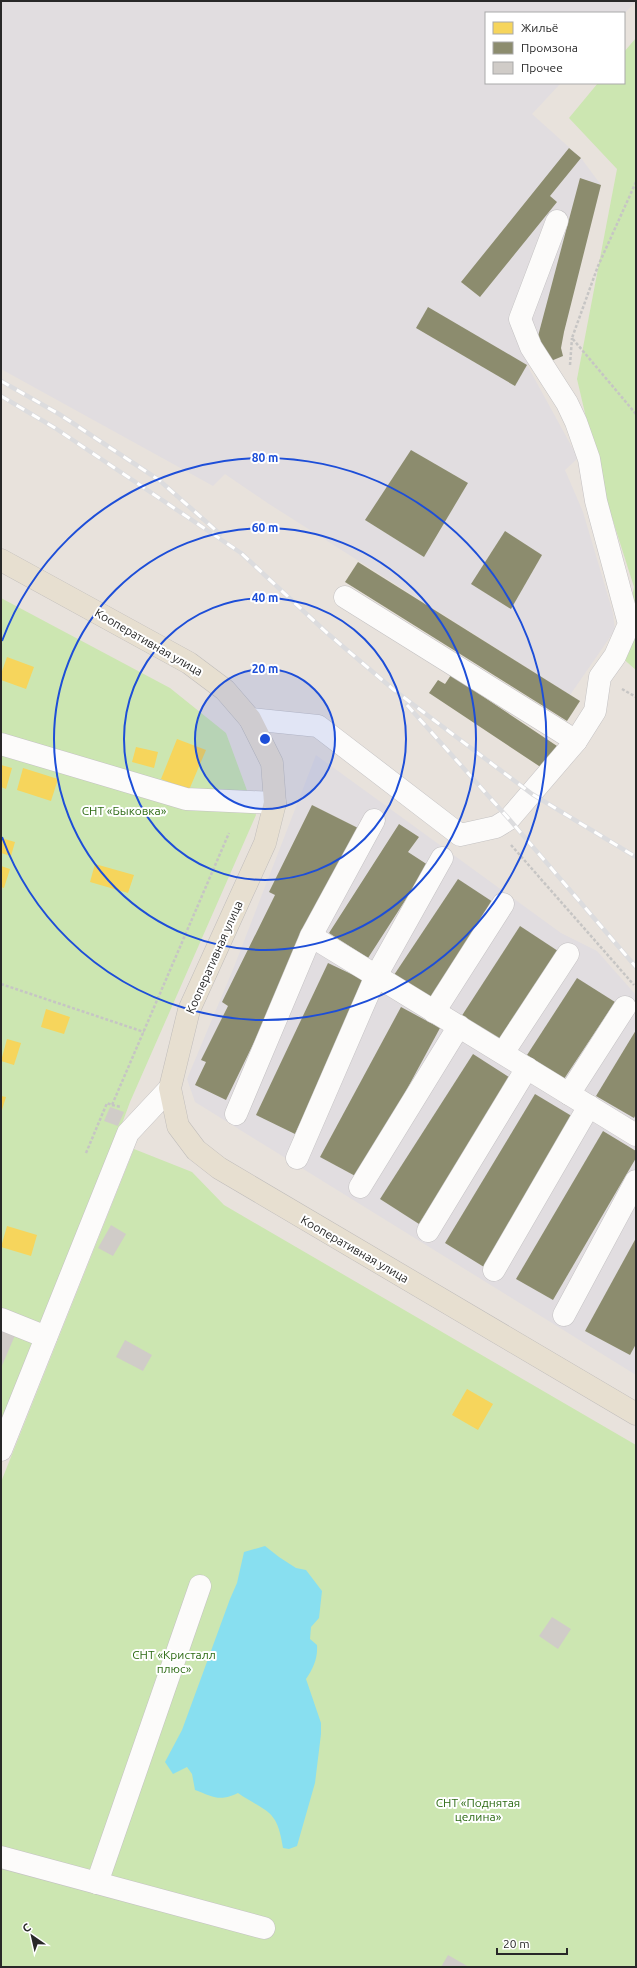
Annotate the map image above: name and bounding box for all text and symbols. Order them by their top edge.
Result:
legend [485,12,625,84]
text: Жильё [521,21,558,34]
text: Промзона [521,41,578,54]
text: Прочее [521,61,563,74]
text: 80 m [252,451,278,464]
text: 60 m [252,521,278,534]
text: 40 m [252,591,278,604]
street label: Кооперативная улица [93,606,205,678]
text: 20 m [252,662,278,675]
centre of rings [258,732,272,746]
park label: СНТ «Быковка» [82,804,167,817]
street label: Кооперативная улица [183,899,245,1015]
street label: Кооперативная улица [299,1213,411,1285]
park label: СНТ «Кристалл плюс» [132,1648,216,1675]
park label: СНТ «Поднятая целина» [436,1796,520,1823]
north arrow [12,1916,52,1956]
text: С [20,1921,33,1935]
scale bar [497,1930,567,1956]
text: 20 m [503,1937,530,1950]

